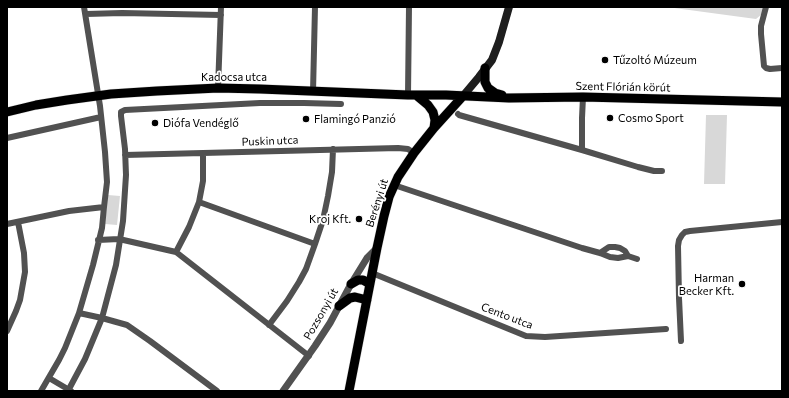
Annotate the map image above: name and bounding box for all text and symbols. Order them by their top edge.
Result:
place label: Tűzoltó Múzeum [613,53,697,67]
marker: Tűzoltó Múzeum [600,55,610,65]
street label: Kadocsa utca [201,70,267,84]
street label: Szent Flórián körút [575,80,671,94]
place label: Cosmo Sport [618,111,684,125]
place label: Flamingó Panzió [314,112,396,126]
marker: Cosmo Sport [605,113,615,123]
marker: Flamingó Panzió [301,114,311,124]
place label: Diófa Vendéglő [163,116,239,130]
marker: Diófa Vendéglő [150,118,160,128]
street label: Puskin utca [241,133,299,149]
street label: Berényi út [363,177,391,229]
place label: Kroj Kft. [309,212,351,226]
marker: Kroj Kft. [354,214,364,224]
place label: Harman Becker Kft. [679,271,734,297]
marker: Harman Becker Kft. [737,279,747,289]
street label: Pozsonyi út [301,286,341,342]
street label: Cento utca [479,300,535,332]

